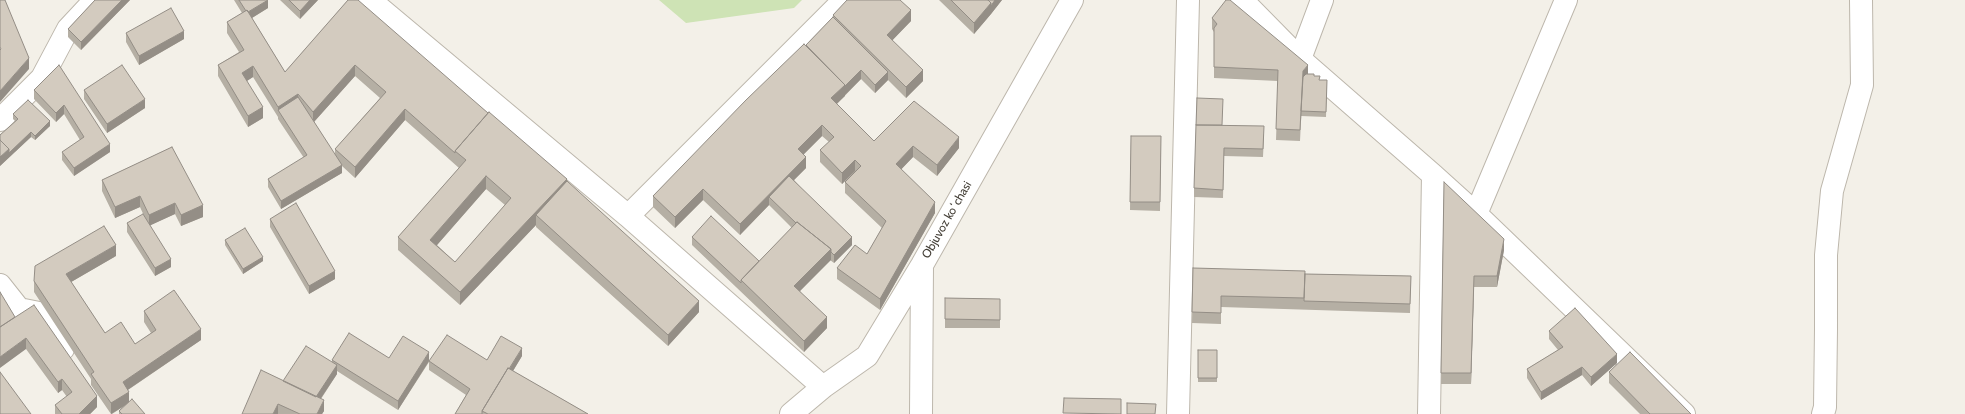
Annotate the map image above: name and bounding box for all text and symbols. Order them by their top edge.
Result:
street label: Objuvoz koʻchasi [919,179,975,261]

